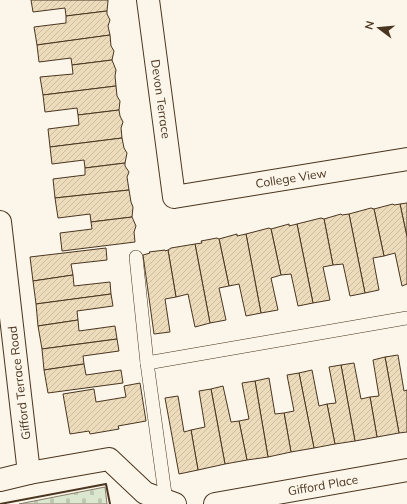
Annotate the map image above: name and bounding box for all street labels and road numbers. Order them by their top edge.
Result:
street label: Devon Terrace [148,58,174,140]
street label: College View [254,165,328,191]
street label: Gifford Terrace Road [5,325,33,441]
street label: Gifford Place [287,471,359,499]

